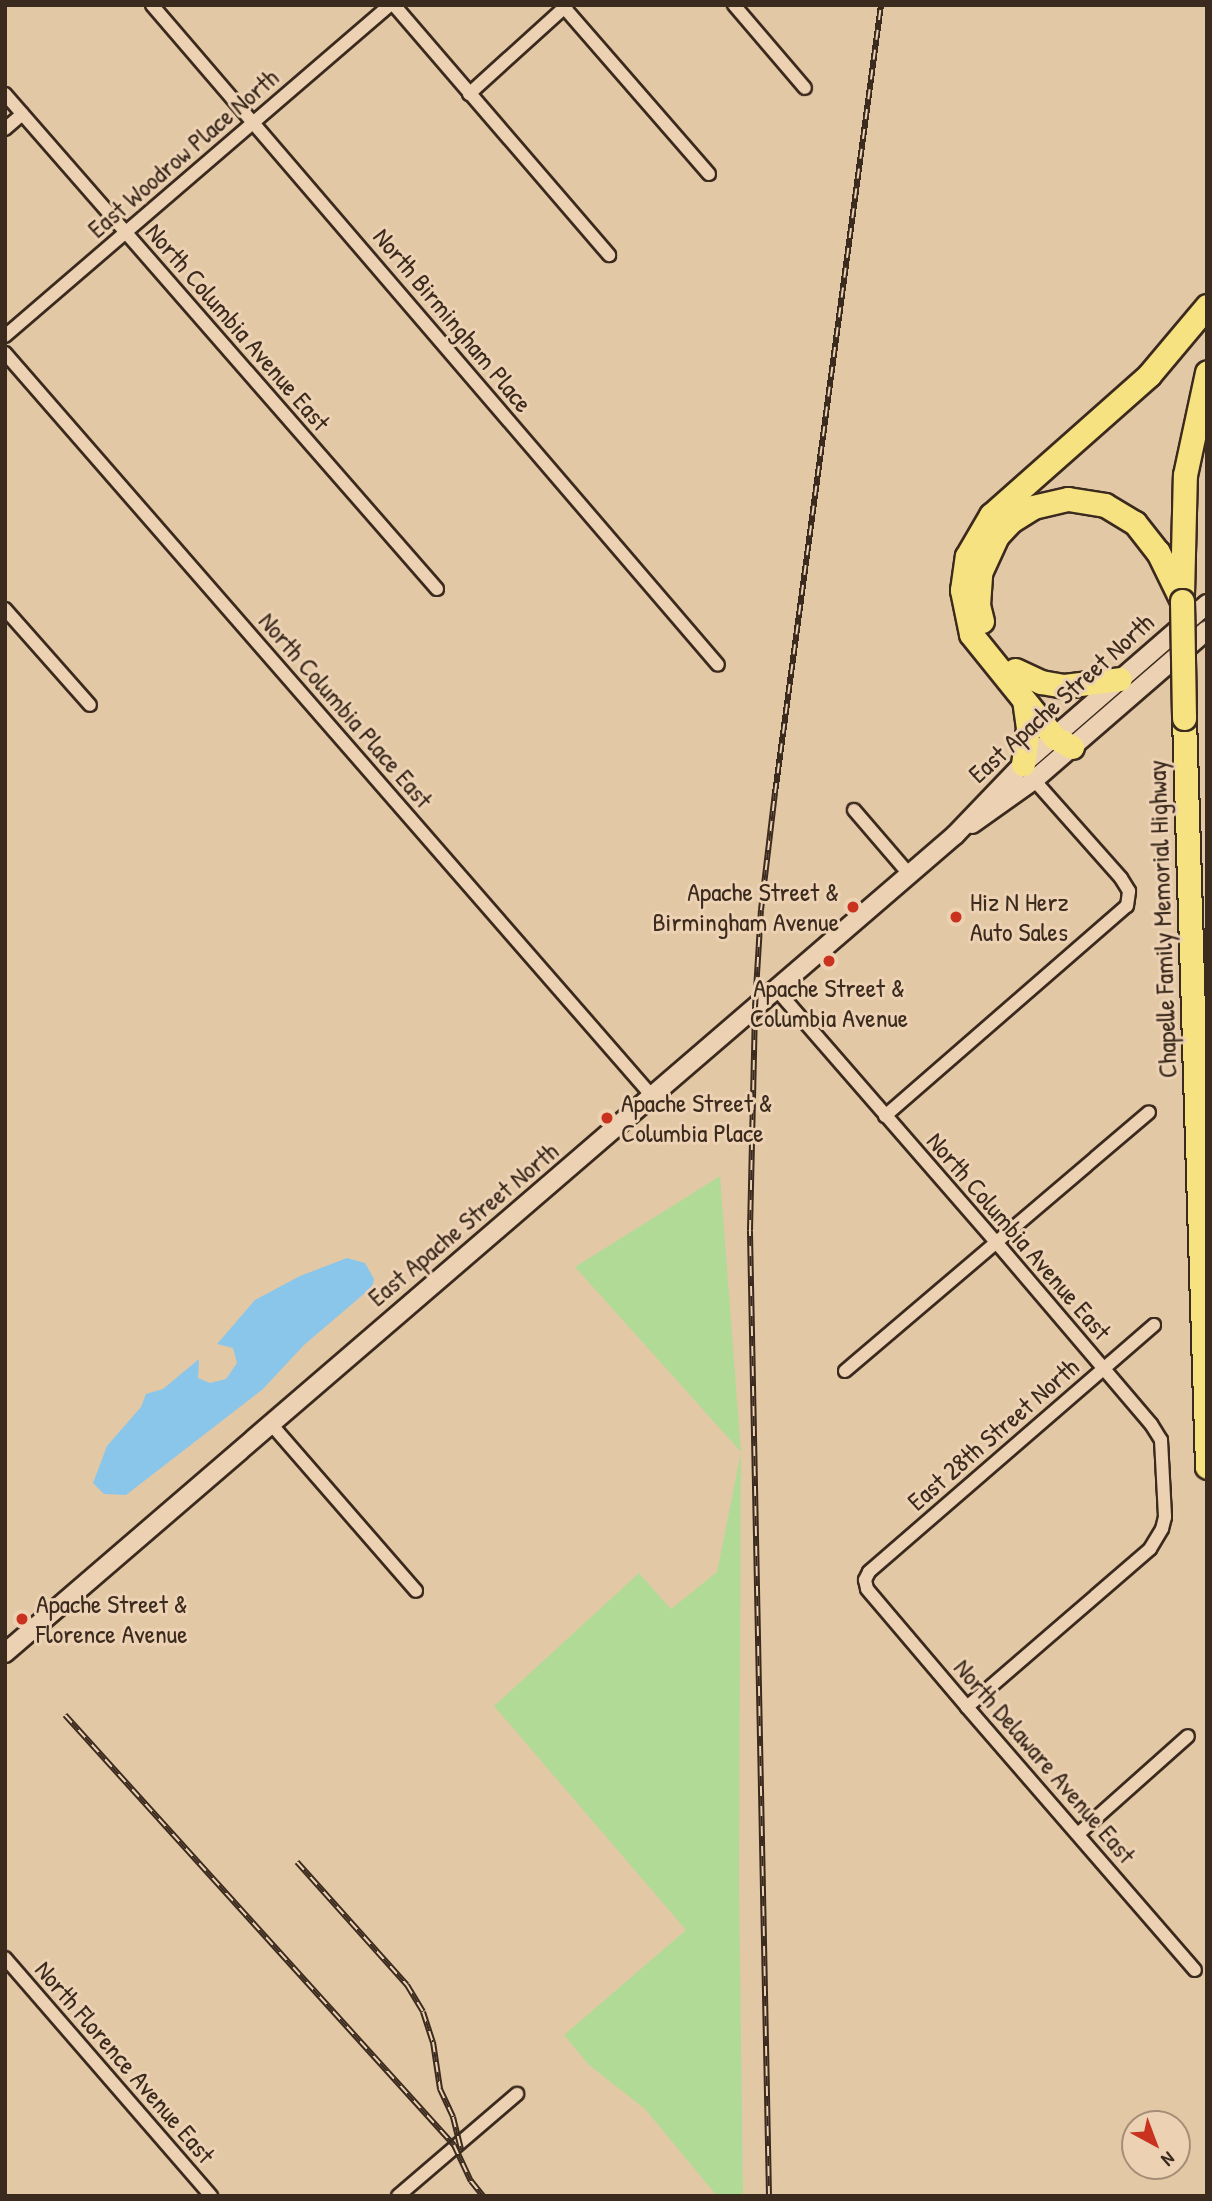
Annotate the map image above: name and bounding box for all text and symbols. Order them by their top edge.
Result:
street label: East Woodrow Place North [81,62,285,244]
street label: North Columbia Avenue East [139,217,337,437]
street label: North Birmingham Place [367,222,539,418]
street label: North Columbia Place East [252,606,440,814]
street label: East Apache Street North [962,607,1160,789]
street label: Chapelle Family Memorial Highway [1141,759,1183,1079]
place label: Apache Street & Birmingham Avenue [652,876,839,938]
place label: Hiz N Herz Auto Sales [970,886,1069,948]
marker: Apache Street & Birmingham Avenue [845,899,861,915]
marker: Hiz N Herz Auto Sales [948,909,964,925]
marker: Apache Street & Columbia Avenue [821,953,837,969]
place label: Apache Street & Columbia Avenue [750,972,908,1034]
place label: Apache Street & Columbia Place [621,1087,773,1148]
marker: Apache Street & Columbia Place [599,1110,615,1126]
street label: North Columbia Avenue East [920,1126,1118,1346]
street label: East Apache Street North [362,1135,564,1313]
street label: East 28th Street North [901,1351,1085,1517]
place label: Apache Street & Florence Avenue [36,1588,188,1650]
marker: Apache Street & Florence Avenue [14,1611,30,1627]
street label: North Delaware Avenue East [948,1652,1142,1870]
street label: North Florence Avenue East [28,1954,222,2170]
north arrow [1121,2110,1191,2180]
text: N [1156,2146,1181,2172]

